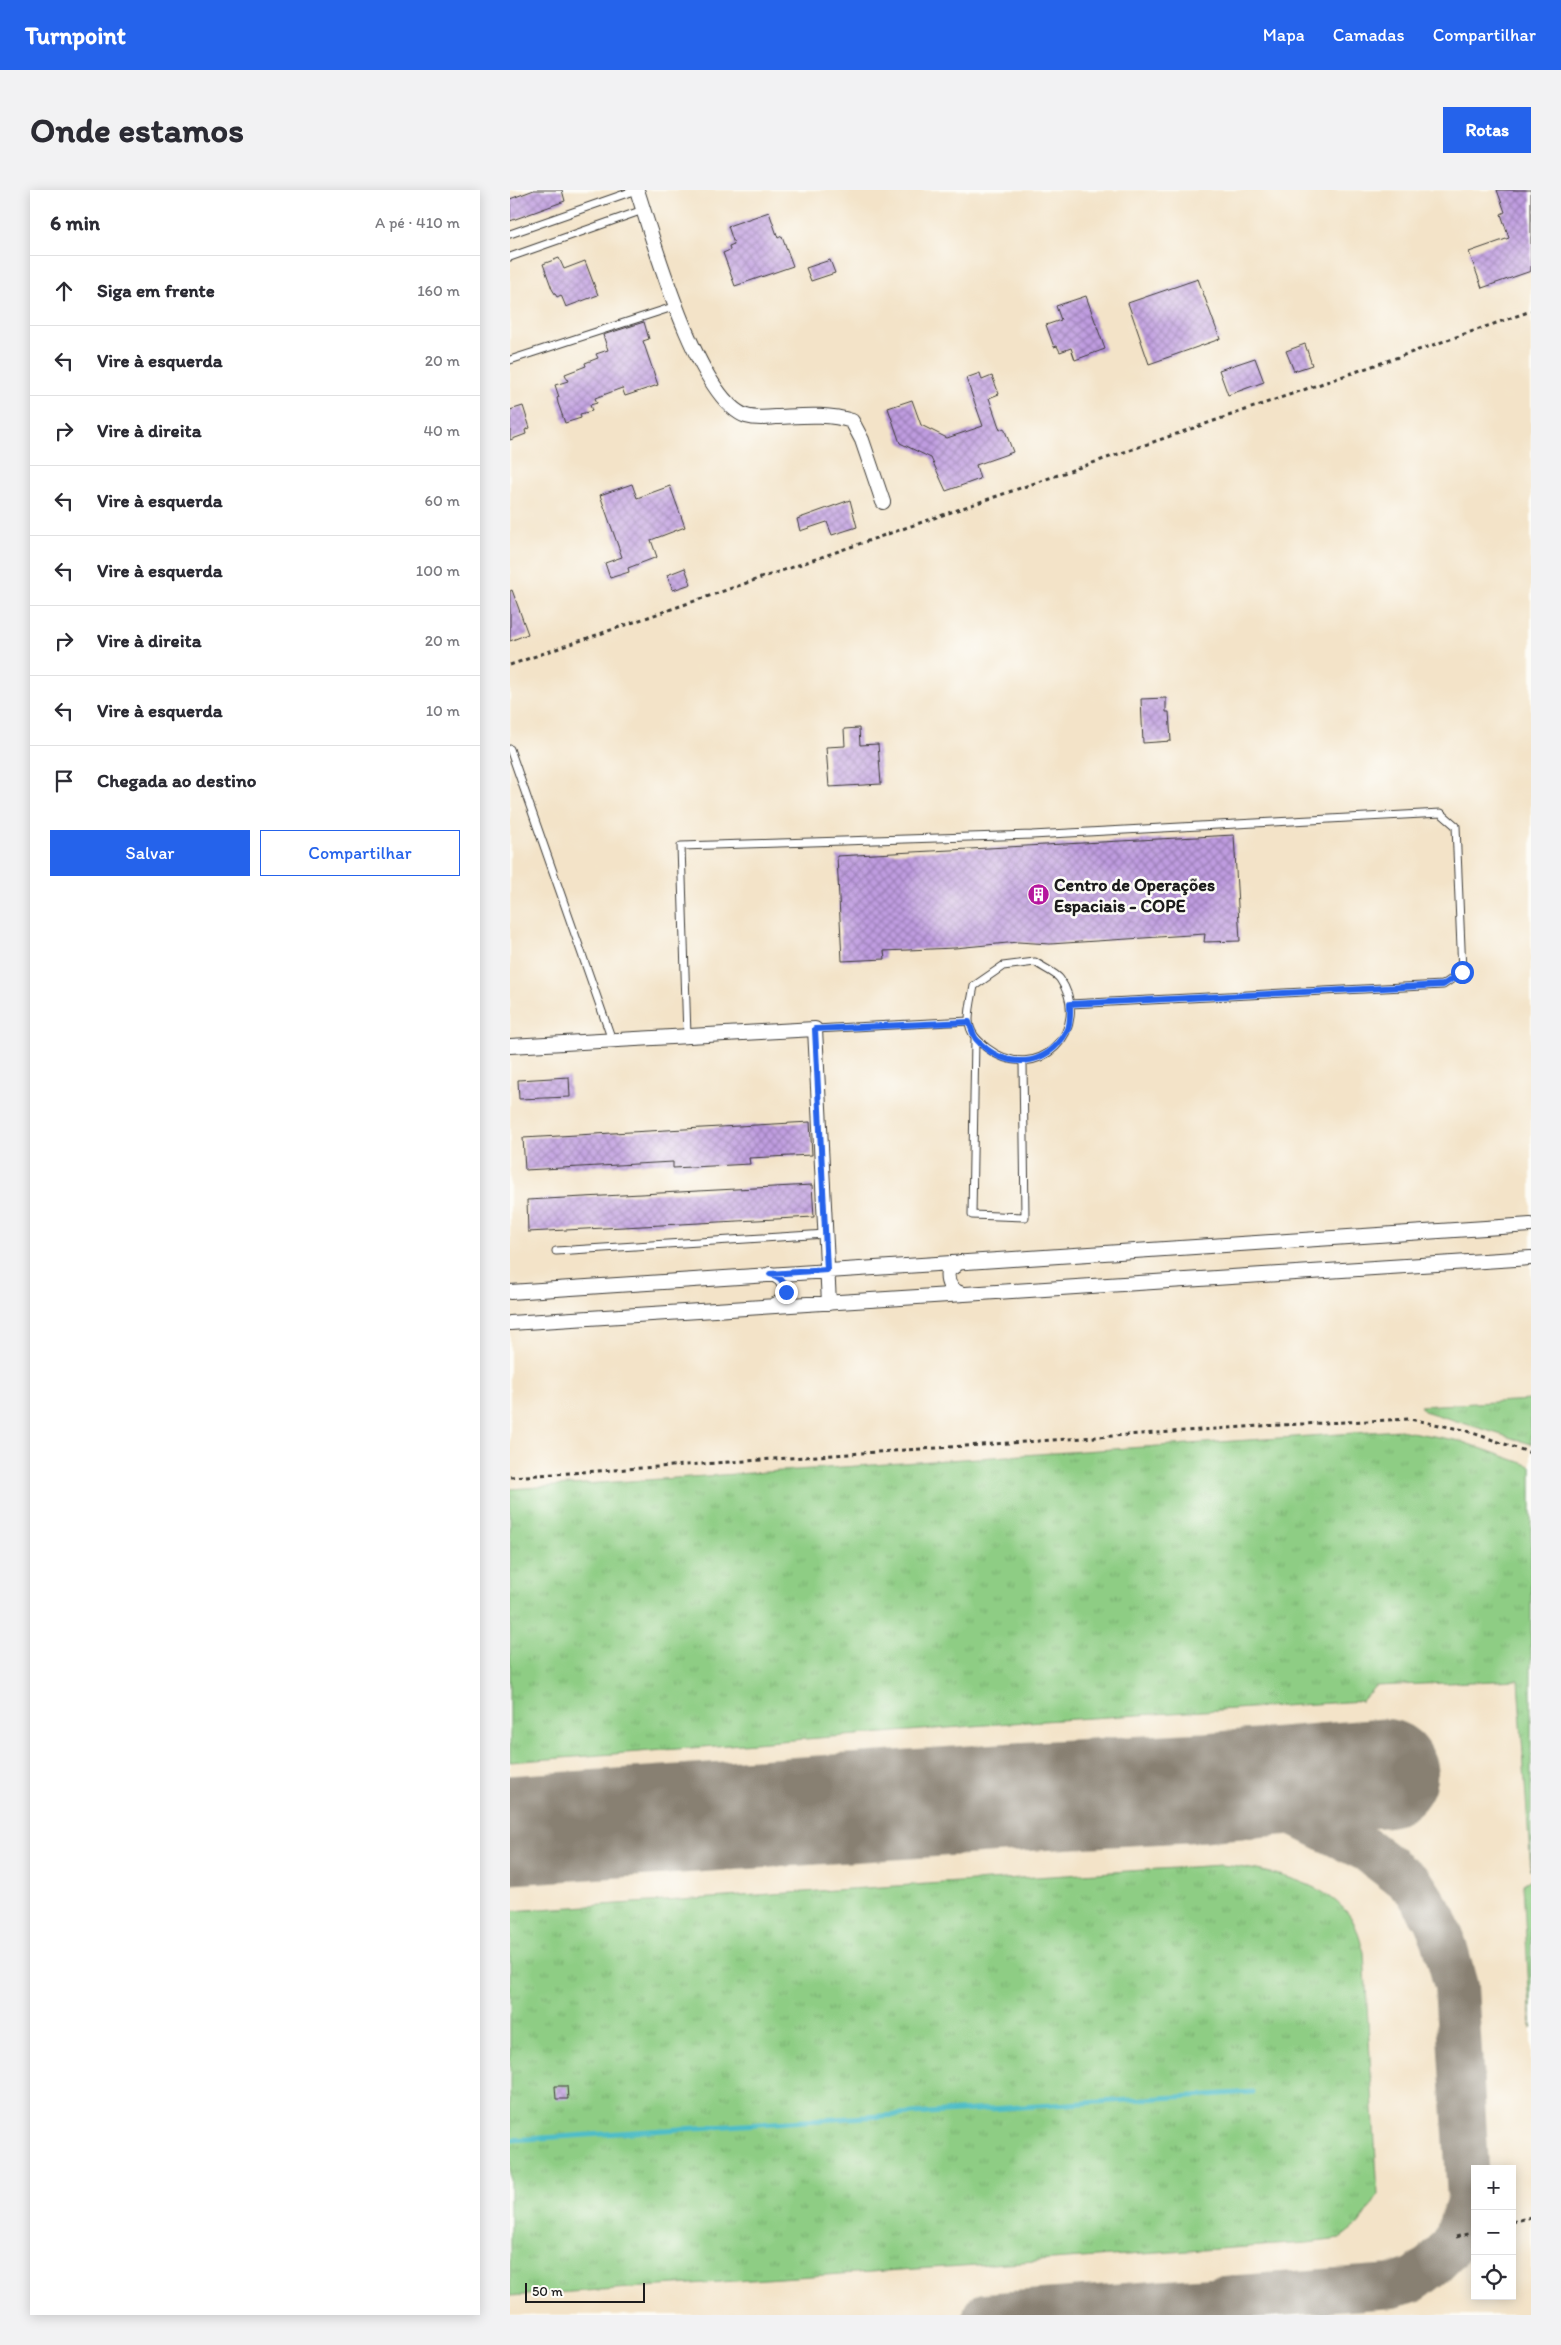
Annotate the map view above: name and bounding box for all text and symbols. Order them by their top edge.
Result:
text: Turnpoint [25,21,126,50]
text: Mapa [1263,24,1305,46]
text: Camadas [1333,24,1405,46]
text: Compartilhar [1433,24,1536,46]
button: Rotas [1443,107,1531,153]
text: Onde estamos [30,109,244,151]
text: 6 min [50,210,100,235]
text: A pé · 410 m [375,213,460,232]
icon: ahead [50,277,78,305]
text: Siga em frente [97,279,215,302]
text: 160 m [417,281,460,300]
icon: left [50,347,78,375]
text: Vire à esquerda [97,349,223,372]
text: 20 m [425,351,460,370]
icon: right [50,417,78,445]
text: Vire à direita [97,419,202,442]
text: 40 m [423,421,460,440]
icon: left [50,487,78,515]
text: Vire à esquerda [97,489,223,512]
text: 60 m [425,491,460,510]
icon: left [50,557,78,585]
text: Vire à esquerda [97,559,223,582]
text: 100 m [416,561,460,580]
icon: right [50,627,78,655]
text: Vire à direita [97,629,202,652]
text: 20 m [425,631,460,650]
icon: left [50,697,78,725]
text: Vire à esquerda [97,699,223,722]
text: 10 m [426,701,460,720]
icon: arrive [50,767,78,795]
text: Chegada ao destino [97,769,256,792]
button: Salvar [50,830,250,876]
button: Compartilhar [260,830,460,876]
place label: Centro de Operações Espaciais - COPE [1054,874,1215,917]
building icon: Centro de Operações Espaciais - COPE [1026,883,1050,907]
route start [1451,961,1474,984]
route end [775,1281,798,1304]
map controls [1471,2165,1516,2300]
button: + [1471,2165,1516,2210]
button: − [1471,2210,1516,2255]
button: locate [1471,2255,1516,2300]
scale bar [525,2280,645,2303]
text: 50 m [532,2283,563,2300]

